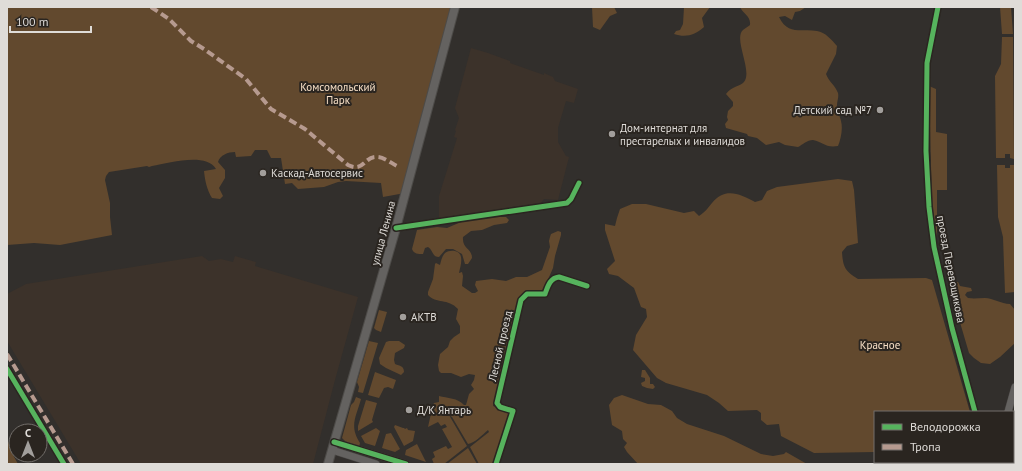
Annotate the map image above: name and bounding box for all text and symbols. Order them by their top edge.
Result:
scale bar [10,8,91,34]
text: 100 m [16,14,49,29]
park label: Комсомольский Парк [300,80,376,107]
place label: Детский сад №7 [793,103,872,117]
marker: Детский сад №7 [875,105,885,115]
place label: Дом-интернат для престарелых и инвалидов [620,121,745,148]
marker: Дом-интернат для престарелых и инвалидов [607,129,617,139]
place label: Каскад-Автосервис [271,166,363,180]
marker: Каскад-Автосервис [258,168,268,178]
street label: улица Ленина [368,199,398,267]
street label: проезд Перевощикова [934,214,968,324]
street label: Лесной проезд [485,309,515,384]
place label: АКТВ [411,310,437,324]
marker: АКТВ [398,312,408,322]
park label: Красное [860,338,901,352]
place label: Д/К Янтарь [417,403,471,417]
marker: Д/К Янтарь [404,405,414,415]
legend [874,411,1014,463]
text: Велодорожка [910,419,981,434]
north arrow [8,423,48,463]
text: С [25,426,31,440]
text: Тропа [910,439,941,454]

